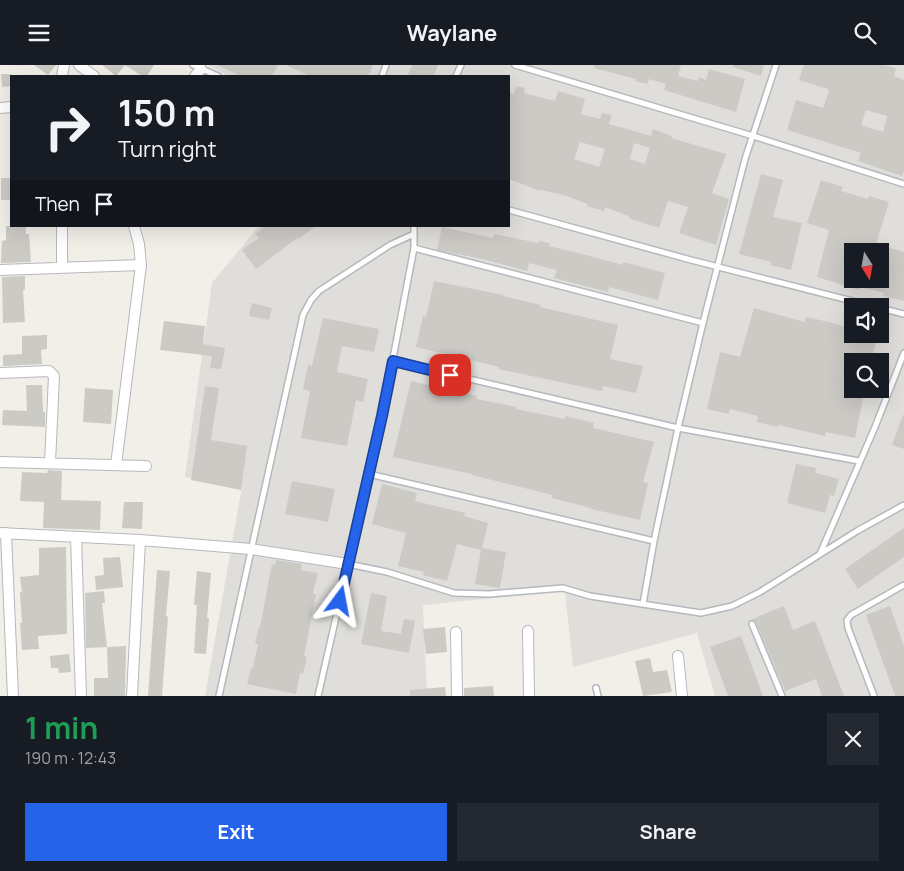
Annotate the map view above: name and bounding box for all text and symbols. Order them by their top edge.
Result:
text: Waylane [407,18,497,48]
icon: menu [25,19,53,47]
icon: search [851,19,879,47]
text: 150 m [118,89,215,137]
icon: right [35,95,100,160]
text: Turn right [118,134,216,164]
icon: arrive [90,190,118,218]
text: Then [35,191,80,217]
north arrow [844,243,889,287]
map controls [844,243,889,398]
button: sound [844,298,889,343]
button: search [844,353,889,398]
pin [429,354,471,396]
icon: arrive [436,361,464,389]
position arrow [313,574,365,626]
text: 1 min [25,707,98,748]
button: close [827,713,879,765]
text: 190 m · 12:43 [25,747,116,769]
button: Exit [25,803,447,861]
button: Share [457,803,879,861]

